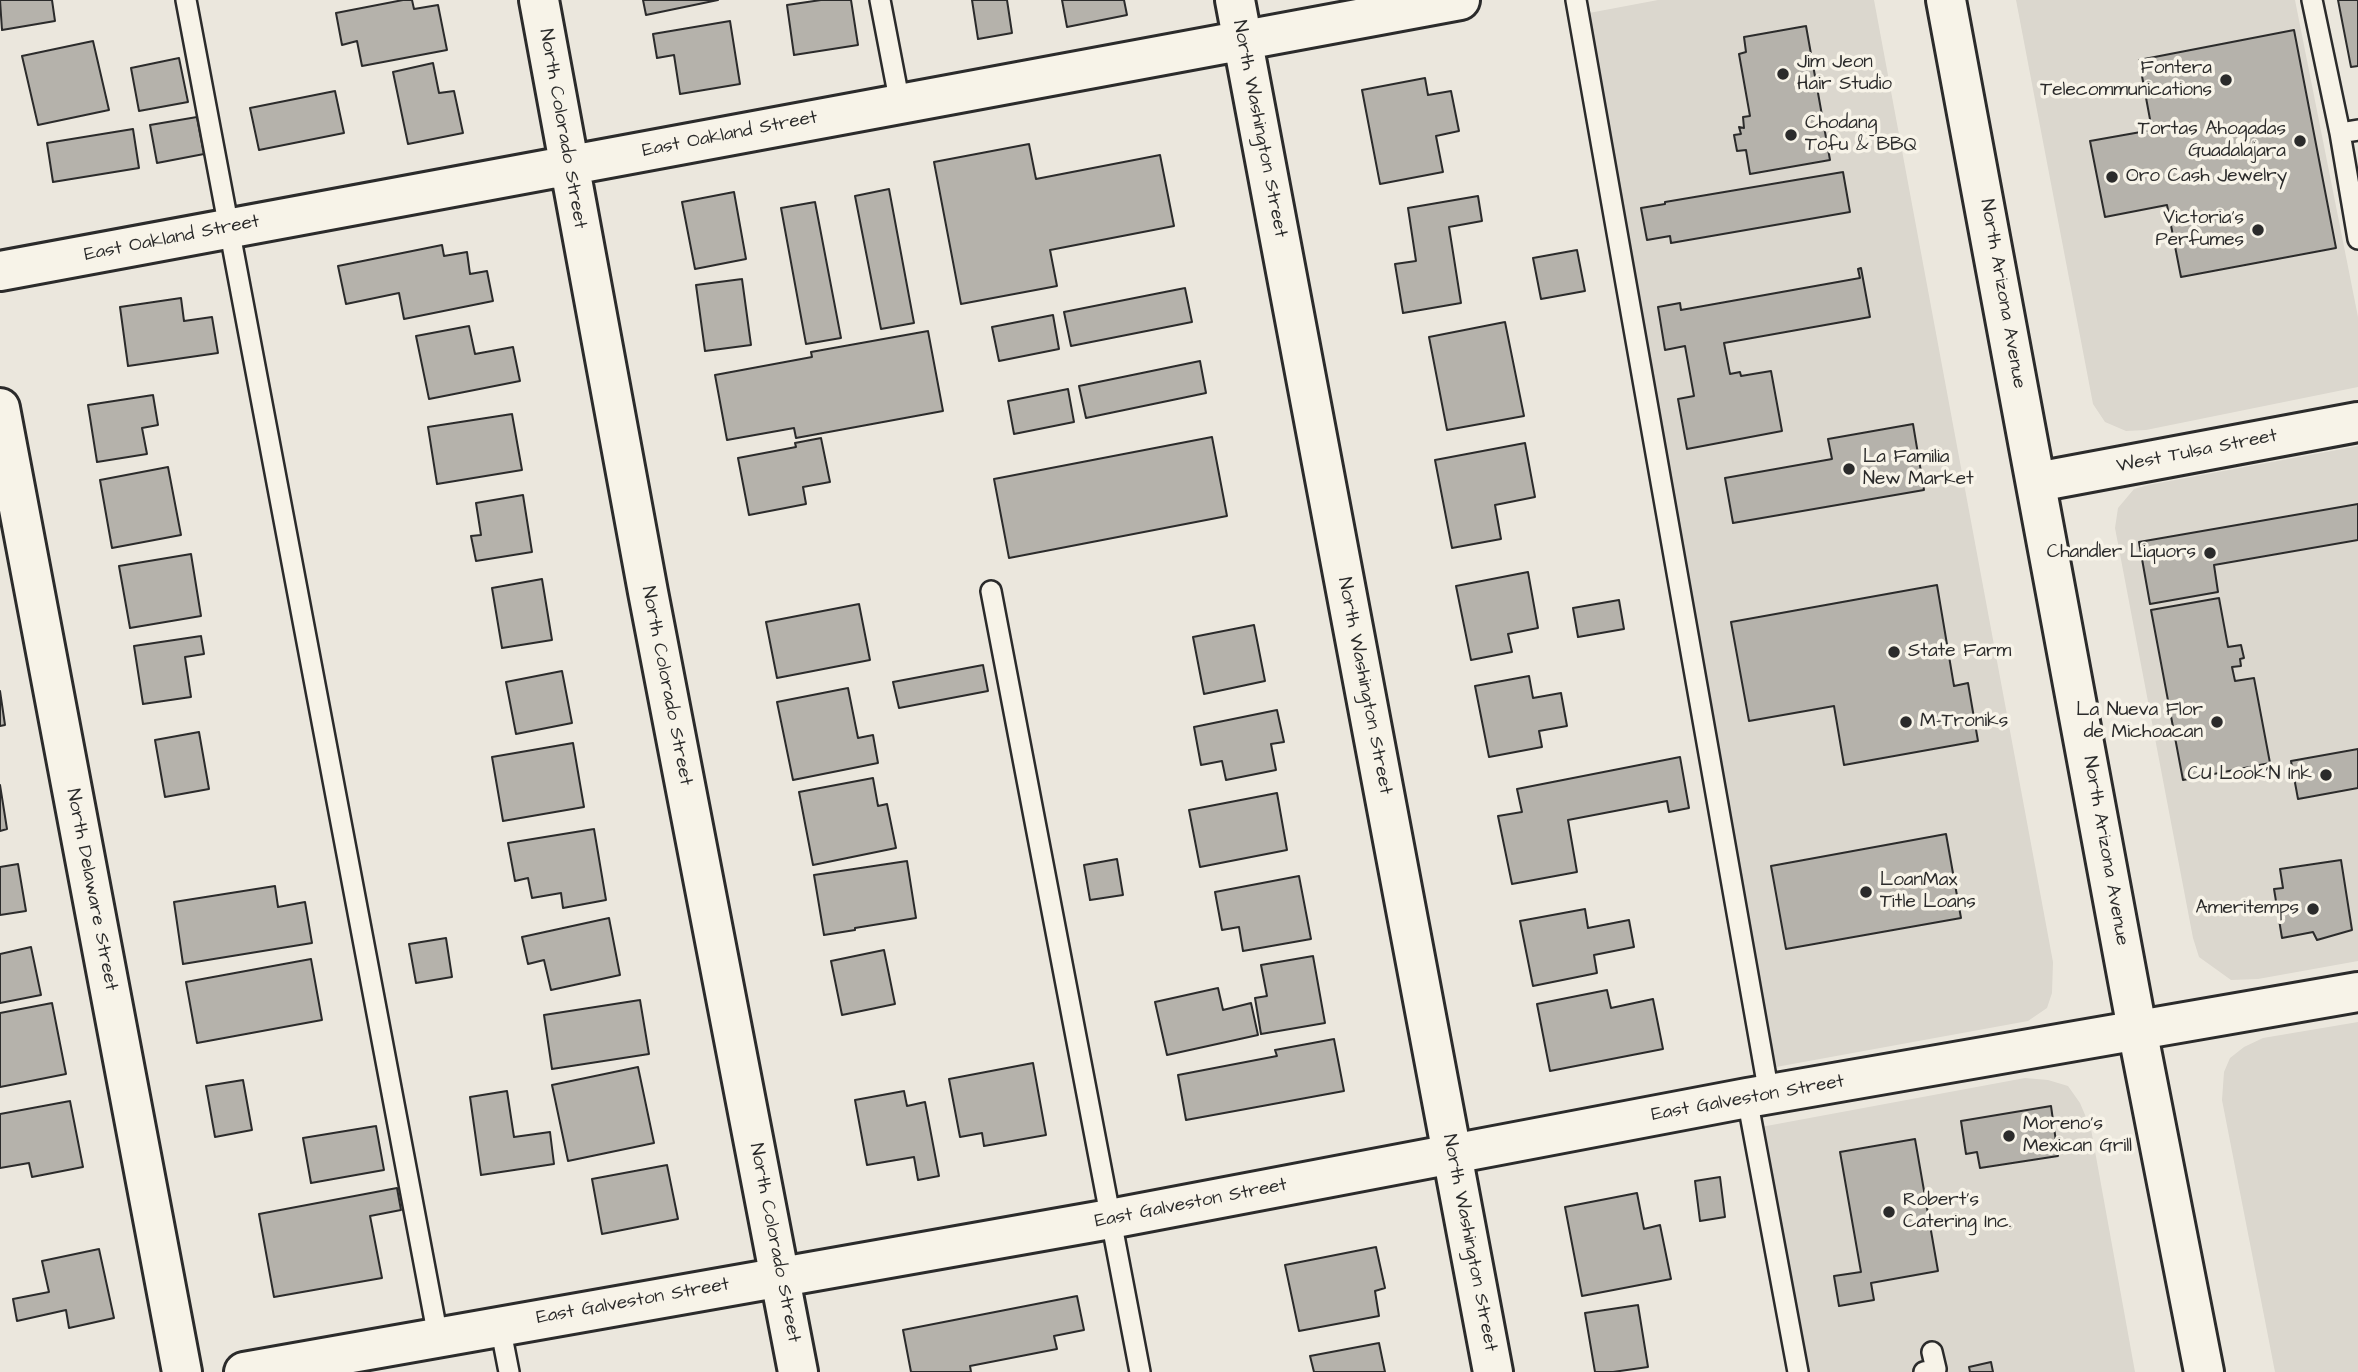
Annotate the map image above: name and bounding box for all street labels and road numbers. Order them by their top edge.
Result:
street label: North Washington Street [1227,19,1291,239]
street label: North Colorado Street [533,27,591,231]
street label: East Oakland Street [640,107,820,163]
street label: North Arizona Avenue [1974,198,2030,390]
street label: East Oakland Street [82,211,262,267]
street label: West Tulsa Street [2115,425,2279,479]
street label: North Washington Street [1332,576,1396,796]
street label: North Colorado Street [636,584,696,788]
street label: North Arizona Avenue [2077,755,2133,947]
street label: North Delaware Street [60,787,122,993]
street label: East Galveston Street [1650,1071,1846,1127]
street label: North Washington Street [1437,1133,1501,1353]
street label: North Colorado Street [744,1141,804,1345]
street label: East Galveston Street [1093,1174,1289,1234]
street label: East Galveston Street [535,1274,731,1330]

